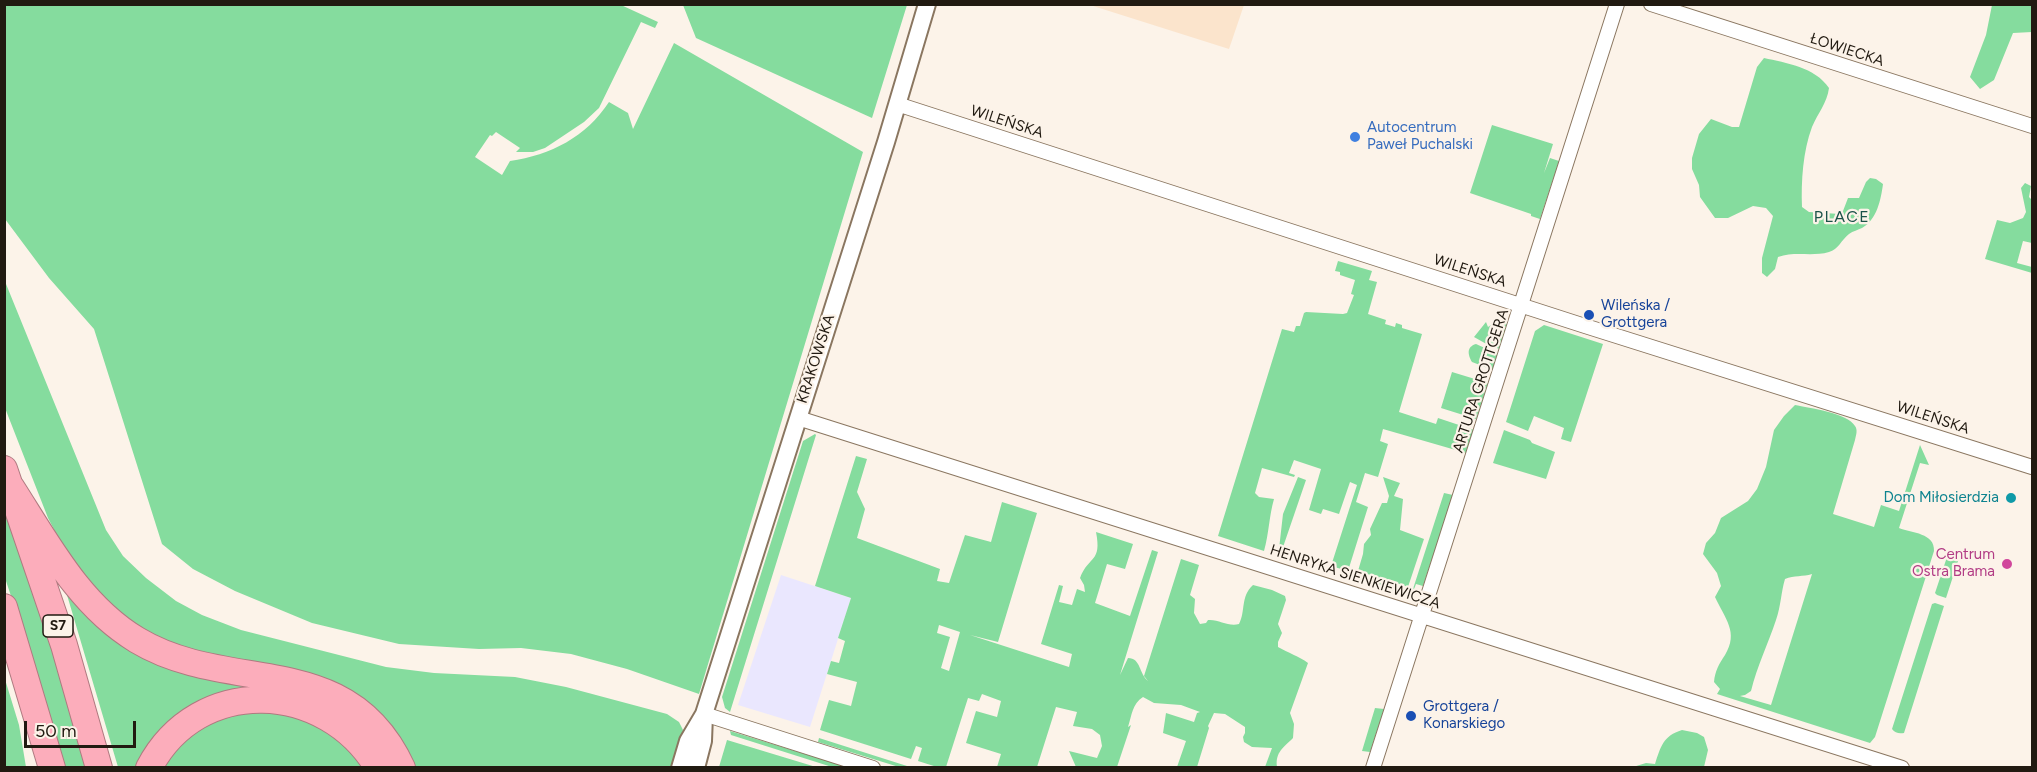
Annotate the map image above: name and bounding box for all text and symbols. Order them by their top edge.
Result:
street label: ŁOWIECKA [1808,30,1886,70]
street label: WILEŃSKA [968,102,1046,142]
place label: Autocentrum Paweł Puchalski [1367,119,1473,154]
marker: Autocentrum Paweł Puchalski [1348,130,1362,144]
district label: PLACE [1814,207,1870,227]
street label: WILEŃSKA [1431,251,1509,291]
place label: Wileńska / Grottgera [1601,297,1670,332]
street label: ARTURA GROTTGERA [1449,307,1513,455]
marker: Wileńska / Grottgera [1582,308,1596,322]
street label: KRAKOWSKA [793,312,839,406]
street label: WILEŃSKA [1894,398,1972,438]
place label: Dom Miłosierdzia [1883,489,1999,507]
marker: Dom Miłosierdzia [2004,491,2018,505]
street label: HENRYKA SIENKIEWICZA [1268,541,1442,613]
place label: Centrum Ostra Brama [1912,546,1995,581]
marker: Centrum Ostra Brama [2000,557,2014,571]
road number: S7 [43,615,73,637]
place label: Grottgera / Konarskiego [1423,698,1505,733]
scale bar [27,709,140,747]
marker: Grottgera / Konarskiego [1404,709,1418,723]
text: 50 m [35,720,77,742]

